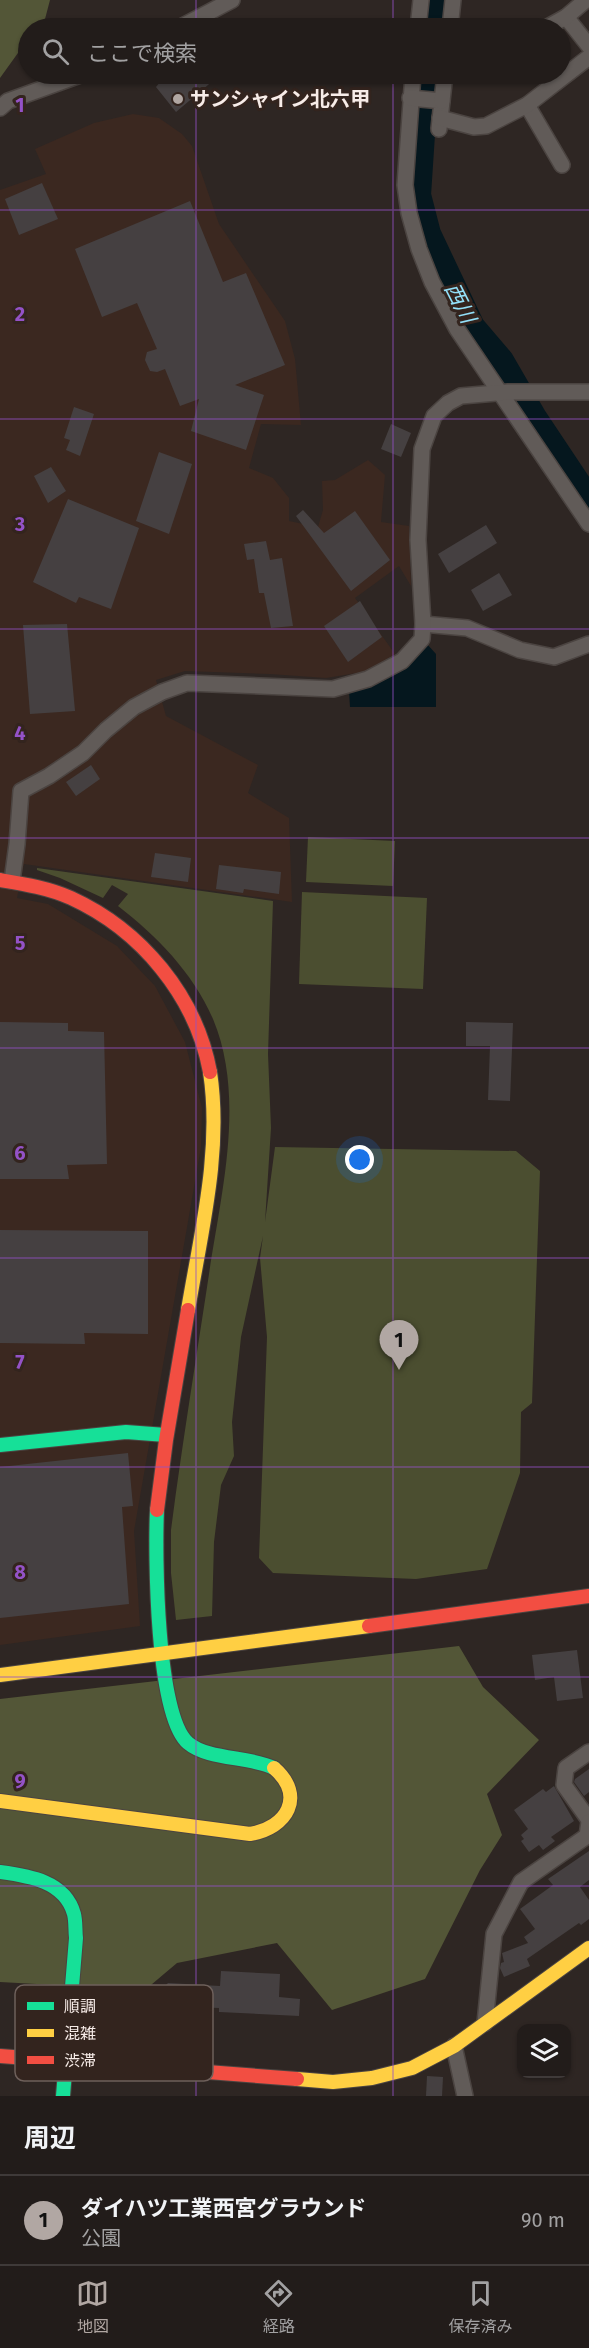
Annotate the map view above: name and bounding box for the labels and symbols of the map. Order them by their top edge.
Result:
place label: サンシャイン北六甲 [190,87,370,111]
marker: サンシャイン北六甲 [171,92,185,106]
text: 1 [15,93,25,117]
water label: 西川 [439,278,482,329]
text: 2 [15,302,25,326]
text: 3 [14,512,25,536]
text: 4 [14,721,26,745]
text: 5 [15,931,26,955]
text: 6 [14,1141,26,1165]
your location [345,1145,374,1174]
pin: 1 [380,1320,418,1370]
text: 7 [15,1350,25,1374]
text: 8 [14,1560,26,1584]
text: 9 [14,1769,26,1793]
legend [15,1985,213,2081]
text: 順調 [64,1997,96,2016]
text: 混雑 [64,2024,96,2043]
text: 渋滞 [64,2051,96,2070]

